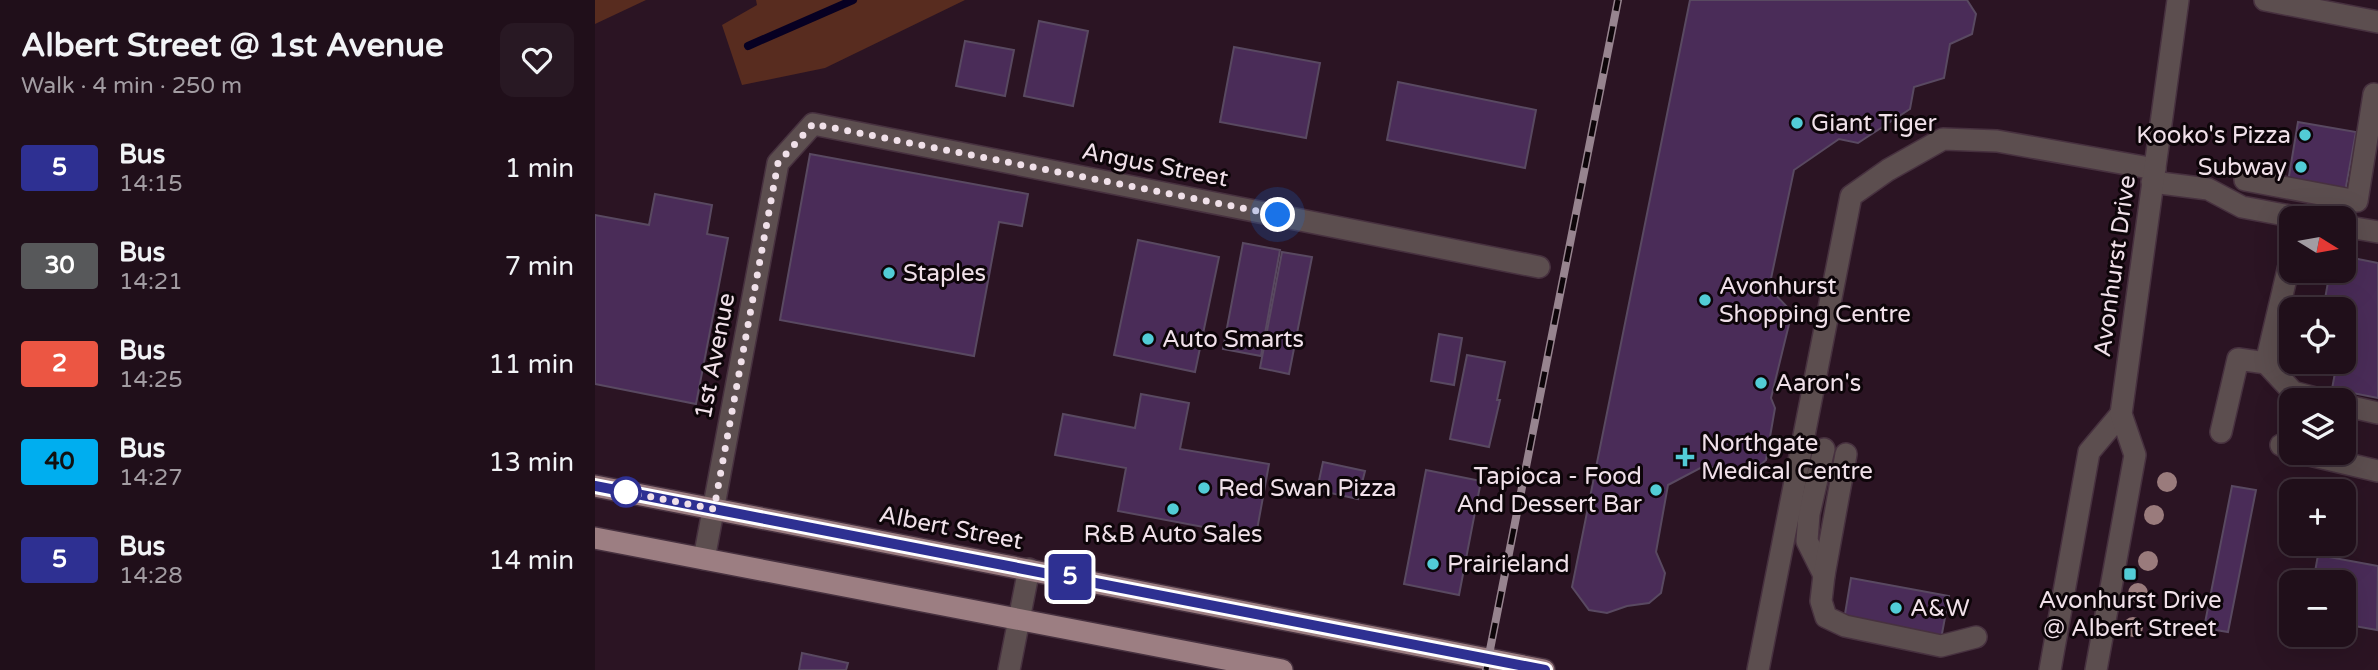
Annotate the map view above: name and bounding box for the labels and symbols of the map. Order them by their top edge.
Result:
place label: Giant Tiger [1811,109,1937,138]
marker: Giant Tiger [1789,115,1805,131]
place label: Kooko's Pizza [2136,121,2291,150]
marker: Kooko's Pizza [2297,127,2313,143]
street label: Angus Street [1079,137,1231,193]
place label: Subway [2198,153,2287,182]
marker: Subway [2293,159,2309,175]
street label: Avonhurst Drive [2088,173,2142,359]
your location [1260,197,1295,232]
north arrow [2279,206,2355,284]
place label: Staples [903,259,986,288]
marker: Staples [881,265,897,281]
place label: Avonhurst Shopping Centre [1719,272,1911,329]
street label: 1st Avenue [689,291,741,421]
marker: Avonhurst Shopping Centre [1697,292,1713,308]
place label: Auto Smarts [1162,325,1304,354]
marker: Auto Smarts [1140,331,1156,347]
place label: Aaron's [1775,369,1861,398]
marker: Aaron's [1753,375,1769,391]
place label: Northgate Medical Centre [1701,429,1873,486]
marker: Northgate Medical Centre [1675,447,1695,467]
place label: Tapioca - Food And Dessert Bar [1457,462,1643,519]
place label: Red Swan Pizza [1218,474,1397,503]
unlabelled marker [611,477,641,507]
marker: Red Swan Pizza [1196,480,1212,496]
marker: Tapioca - Food And Dessert Bar [1648,482,1664,498]
street label: Albert Street [877,500,1025,556]
marker: R&B Auto Sales [1165,501,1181,517]
place label: R&B Auto Sales [1084,520,1262,549]
place label: Prairieland [1447,550,1570,579]
line badge: 5 [1047,554,1093,600]
marker: Prairieland [1425,556,1441,572]
marker: Avonhurst Drive @ Albert Street [2122,566,2138,582]
place label: Avonhurst Drive @ Albert Street [2038,586,2222,643]
place label: A&W [1910,594,1970,623]
marker: A&W [1888,600,1904,616]

